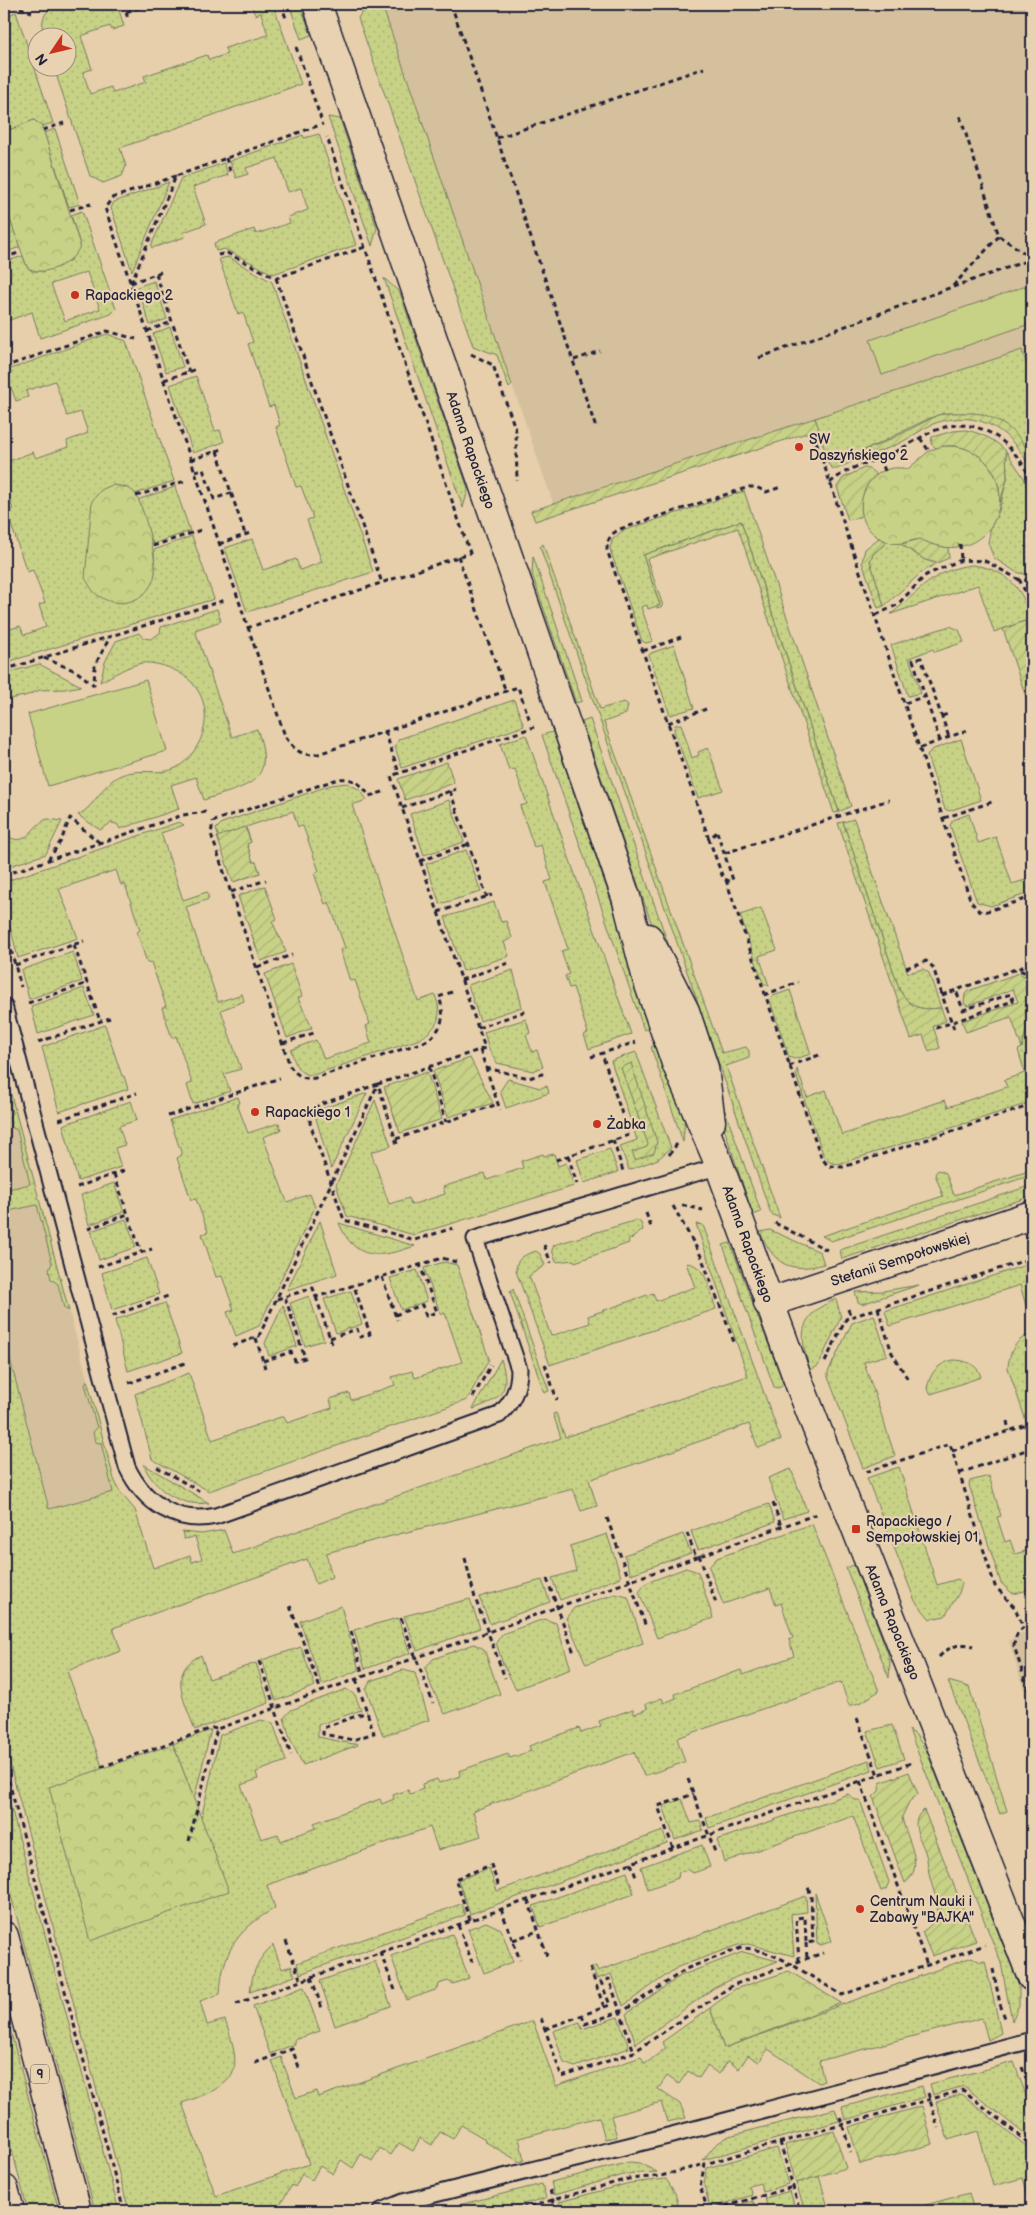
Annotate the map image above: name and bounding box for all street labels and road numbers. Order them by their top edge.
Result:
street label: Adama Rapackiego [442,389,499,511]
street label: Adama Rapackiego [718,1183,777,1305]
street label: Stefanii Sempołowskiej [829,1229,972,1290]
street label: Adama Rapackiego [862,1562,924,1683]
road number: 9 [31,2064,49,2084]

